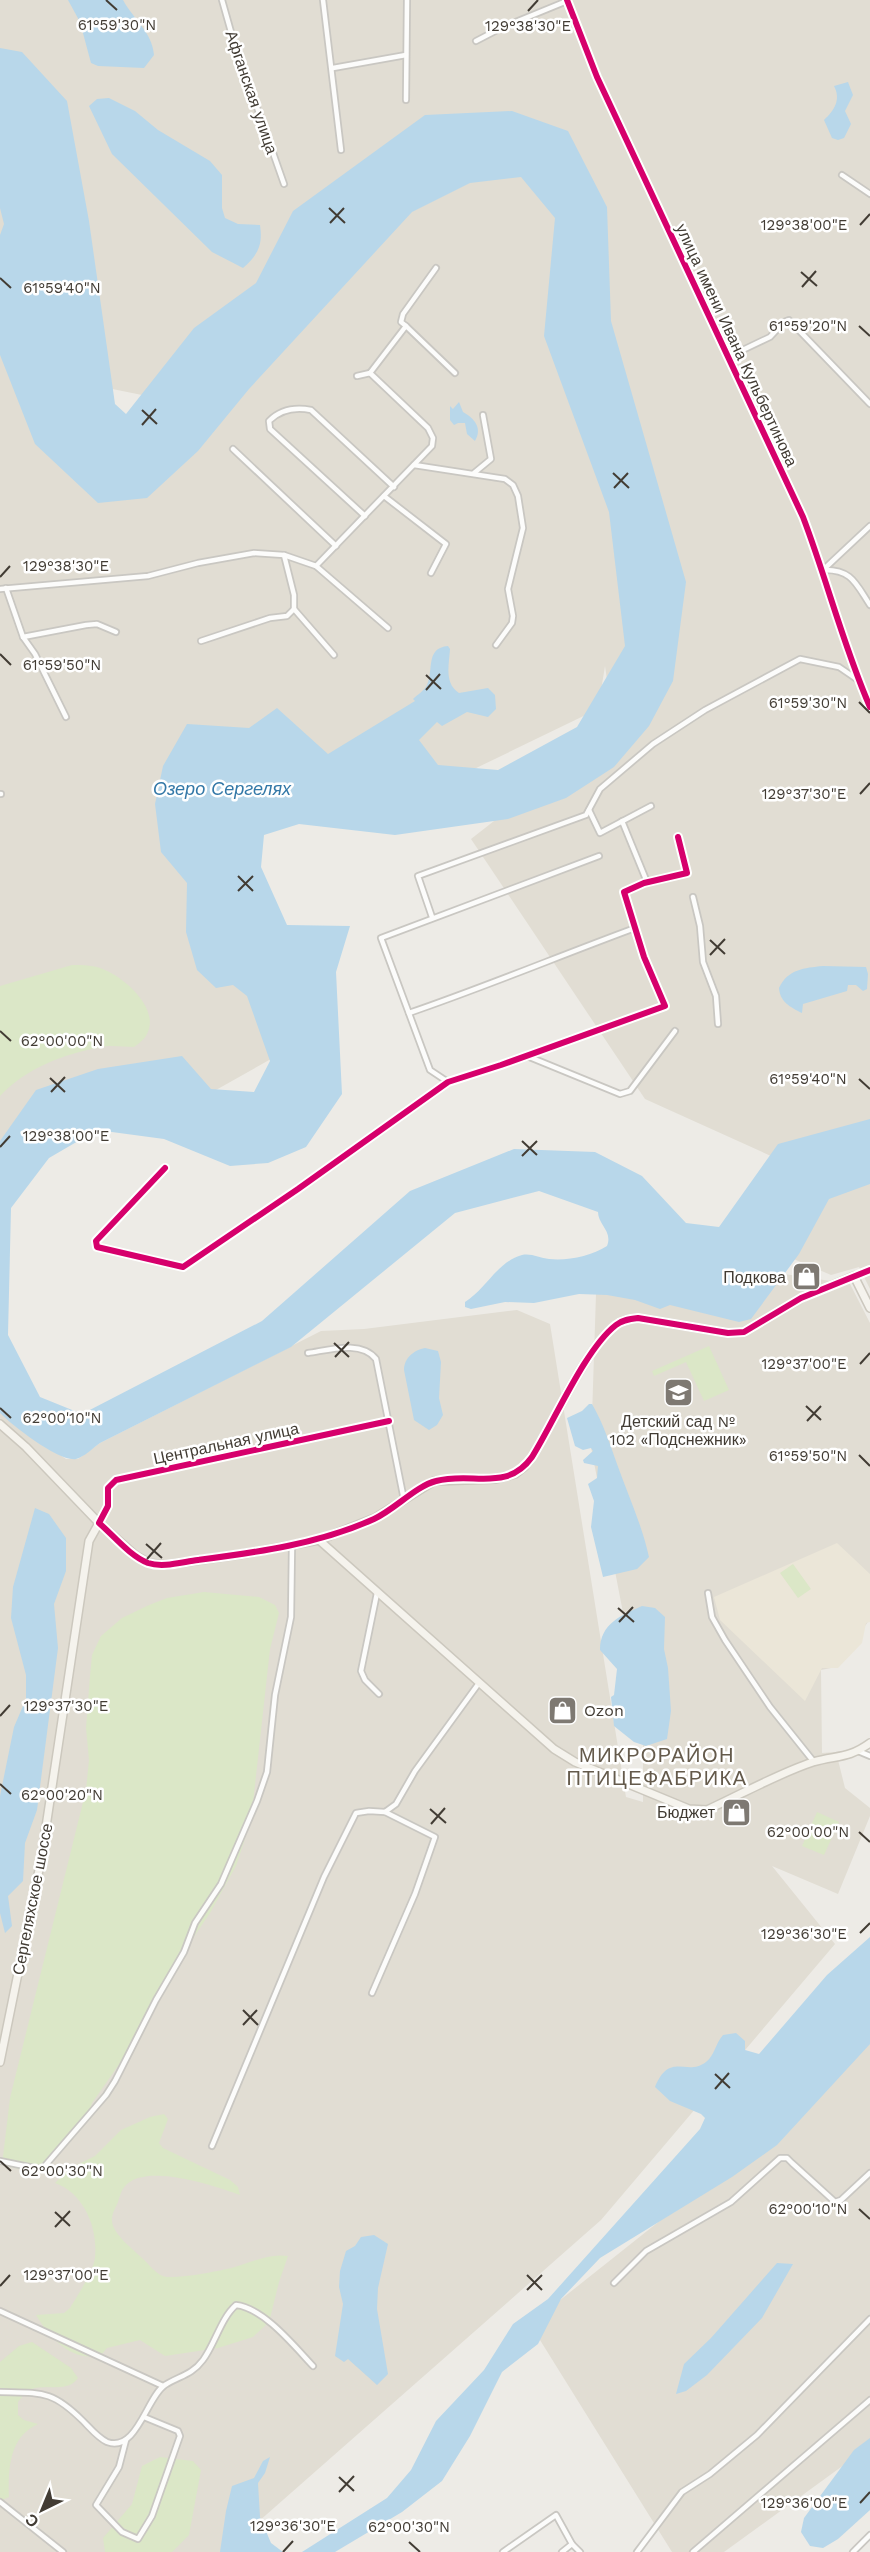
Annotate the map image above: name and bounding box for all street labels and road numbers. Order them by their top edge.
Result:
street label: Афганская улица [221,28,282,157]
street label: улица имени Ивана Кульбертинова [672,221,801,470]
street label: Центральная улица [152,1419,301,1468]
street label: Сергеляхское шоссе [8,1822,57,1977]

